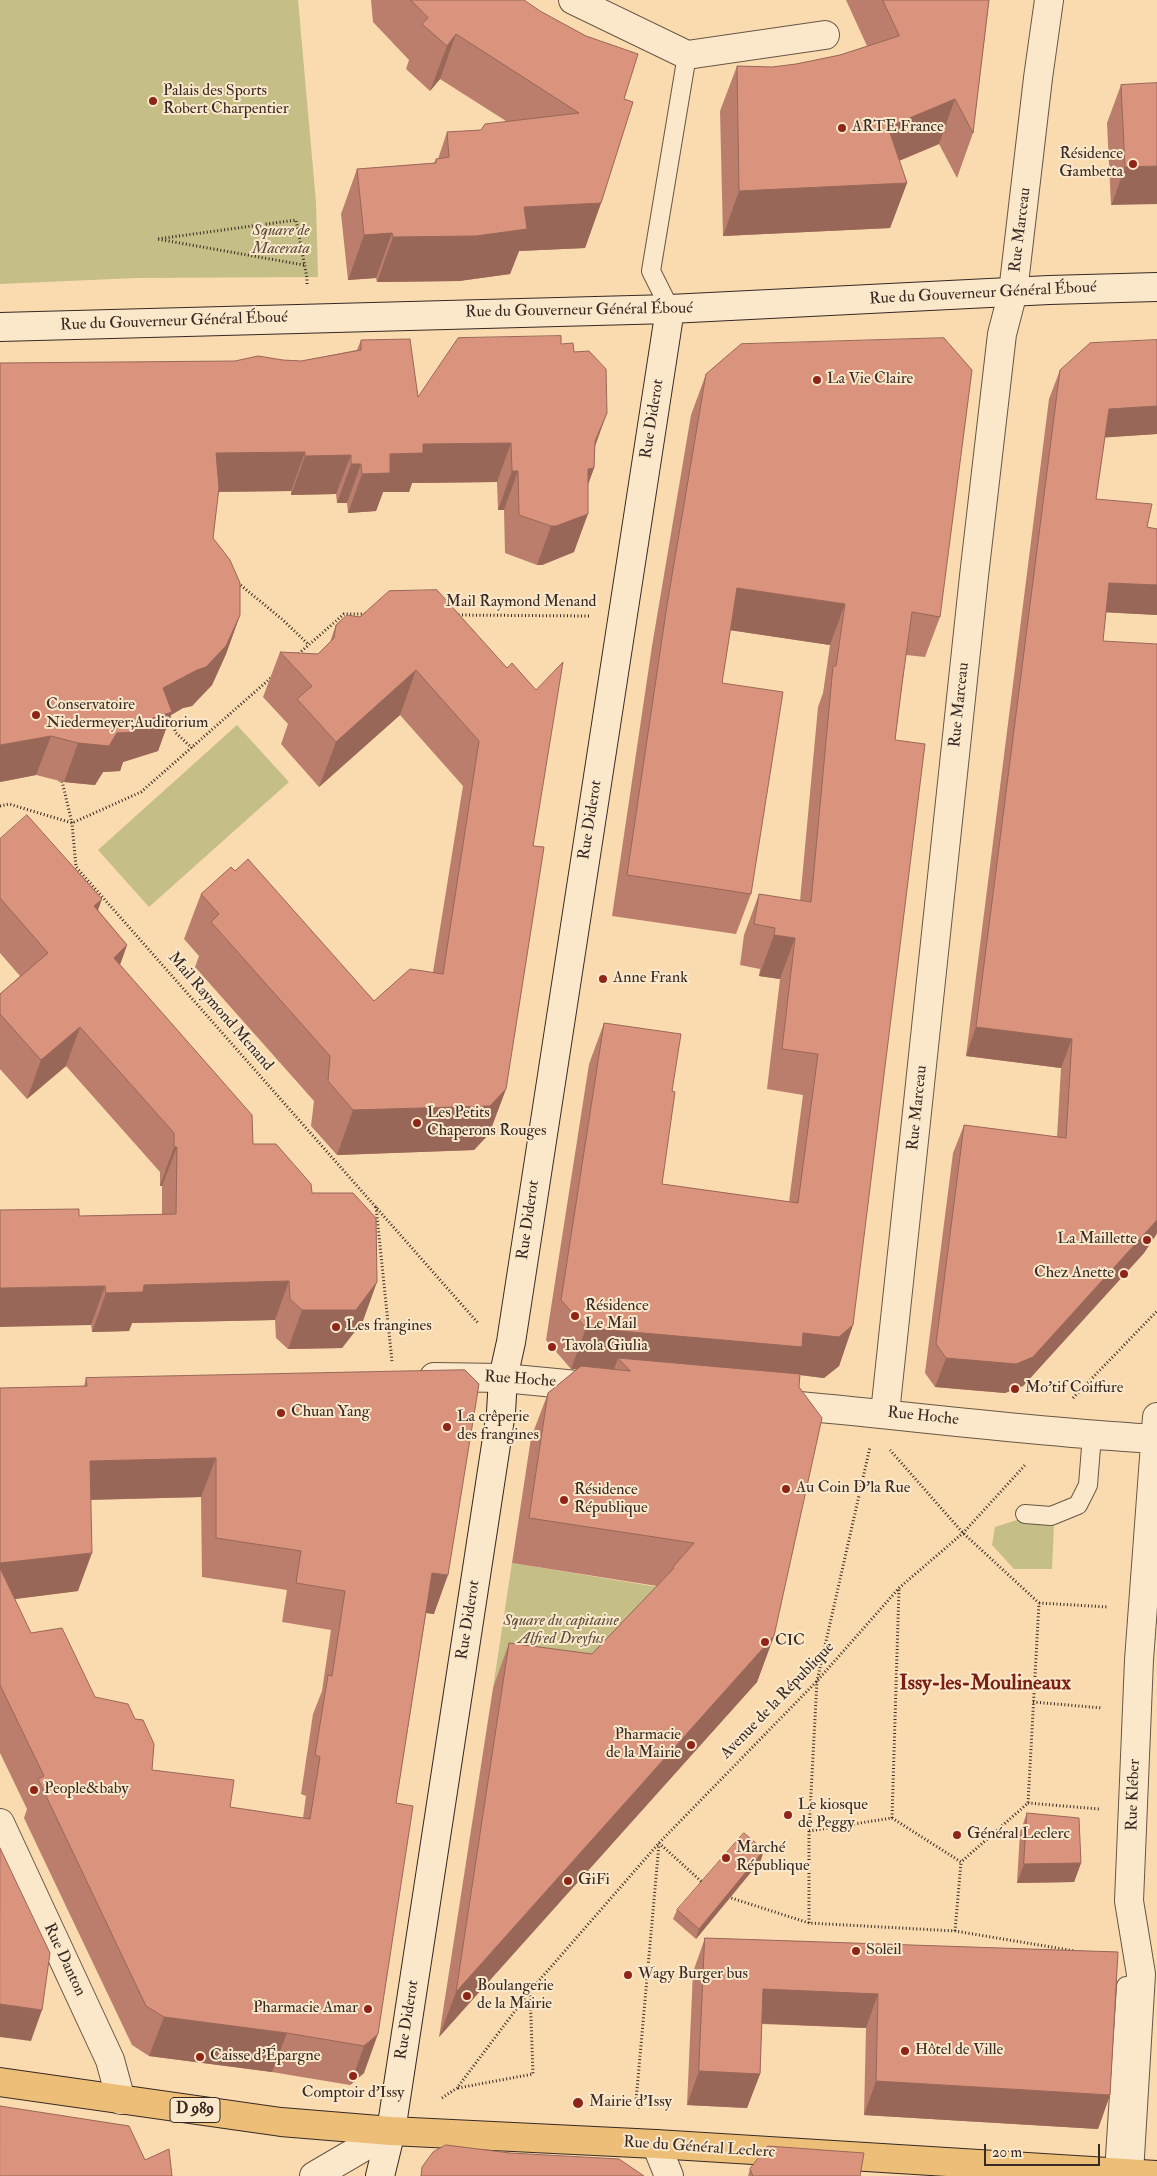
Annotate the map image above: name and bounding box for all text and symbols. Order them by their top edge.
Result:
place label: Palais des Sports Robert Charpentier [163,82,289,120]
marker: Palais des Sports Robert Charpentier [147,95,159,107]
place label: ARTE France [852,118,944,138]
marker: ARTE France [836,122,848,134]
place label: Résidence Gambetta [1059,145,1123,183]
marker: Résidence Gambetta [1127,158,1139,170]
street label: Rue Marceau [1006,186,1036,274]
park label: Square de Macerata [252,222,310,260]
street label: Rue du Gouverneur Général Éboué [869,278,1097,310]
street label: Rue du Gouverneur Général Éboué [465,299,693,323]
street label: Rue du Gouverneur Général Éboué [60,308,288,336]
place label: La Vie Claire [827,370,913,390]
marker: La Vie Claire [811,374,823,386]
street label: Rue Diderot [637,378,669,460]
street label: Mail Raymond Menand [446,593,596,613]
street label: Rue Marceau [946,661,974,749]
place label: Conservatoire Niedermeyer;Auditorium [46,696,208,734]
marker: Conservatoire Niedermeyer;Auditorium [30,709,42,721]
street label: Rue Diderot [575,779,607,861]
street label: Mail Raymond Menand [163,949,277,1075]
place label: Anne Frank [613,969,688,989]
marker: Anne Frank [597,973,609,985]
street label: Rue Marceau [904,1064,932,1152]
place label: Les Petits Chaperons Rouges [427,1104,546,1142]
marker: Les Petits Chaperons Rouges [411,1117,423,1129]
street label: Rue Diderot [514,1179,544,1261]
place label: La Maillette [1057,1230,1137,1250]
marker: La Maillette [1141,1234,1153,1246]
place label: Chez Anette [1034,1264,1114,1284]
marker: Chez Anette [1118,1268,1130,1280]
place label: Résidence Le Mail [585,1297,649,1335]
marker: Résidence Le Mail [569,1310,581,1322]
place label: Les frangines [346,1317,432,1337]
marker: Les frangines [330,1321,342,1333]
place label: Tavola Giulia [562,1337,648,1357]
marker: Tavola Giulia [546,1341,558,1353]
street label: Rue Hoche [484,1368,556,1392]
place label: Mo'tif Coiffure [1025,1379,1123,1399]
marker: Mo'tif Coiffure [1009,1383,1021,1395]
place label: Chuan Yang [291,1403,370,1423]
street label: Rue Hoche [886,1404,960,1430]
marker: Chuan Yang [275,1407,287,1419]
place label: La crêperie des frangines [457,1408,539,1446]
marker: La crêperie des frangines [441,1421,453,1433]
place label: Au Coin D'la Rue [796,1479,910,1499]
place label: Résidence République [574,1481,648,1519]
marker: Au Coin D'la Rue [780,1483,792,1495]
marker: Résidence République [558,1494,570,1506]
street label: Rue Diderot [453,1579,485,1661]
park label: Square du capitaine Alfred Dreyfus [503,1612,619,1650]
place label: CIC [775,1632,805,1652]
marker: CIC [759,1636,771,1648]
street label: Avenue de la République [717,1638,839,1764]
district label: Issy-les-Moulineaux [899,1671,1071,1697]
place label: Pharmacie de la Mairie [606,1726,681,1764]
marker: Pharmacie de la Mairie [685,1739,697,1751]
street label: Rue Kléber [1123,1759,1145,1831]
place label: People&baby [44,1780,129,1800]
marker: People&baby [28,1784,40,1796]
place label: Le kiosque de Peggy [798,1796,868,1834]
marker: Le kiosque de Peggy [782,1809,794,1821]
place label: Général Leclerc [967,1825,1070,1845]
marker: Général Leclerc [951,1829,963,1841]
place label: Marché République [736,1839,810,1877]
marker: Marché République [720,1852,732,1864]
place label: GiFi [578,1871,610,1891]
marker: GiFi [562,1875,574,1887]
street label: Rue Danton [39,1920,89,2000]
place label: Soleil [866,1941,902,1961]
marker: Soleil [850,1945,862,1957]
place label: Wagy Burger bus [638,1965,748,1985]
marker: Wagy Burger bus [622,1969,634,1981]
place label: Boulangerie de la Mairie [477,1977,554,2015]
street label: Rue Diderot [392,1979,424,2061]
marker: Boulangerie de la Mairie [461,1990,473,2002]
place label: Pharmacie Amar [253,1999,358,2019]
marker: Pharmacie Amar [362,2003,374,2015]
place label: Hôtel de Ville [915,2041,1003,2061]
marker: Hôtel de Ville [899,2045,911,2057]
place label: Caisse d'Épargne [210,2047,320,2067]
marker: Caisse d'Épargne [194,2051,206,2063]
marker: Comptoir d'Issy [347,2070,359,2082]
place label: Comptoir d'Issy [302,2084,404,2104]
place label: Mairie d'Issy [589,2093,672,2113]
marker: Mairie d'Issy [571,2096,585,2110]
road number: D 989 [170,2098,220,2122]
street label: Rue du Général Leclerc [622,2133,776,2163]
scale bar [987,2134,1103,2166]
text: 20 m [992,2143,1022,2162]

